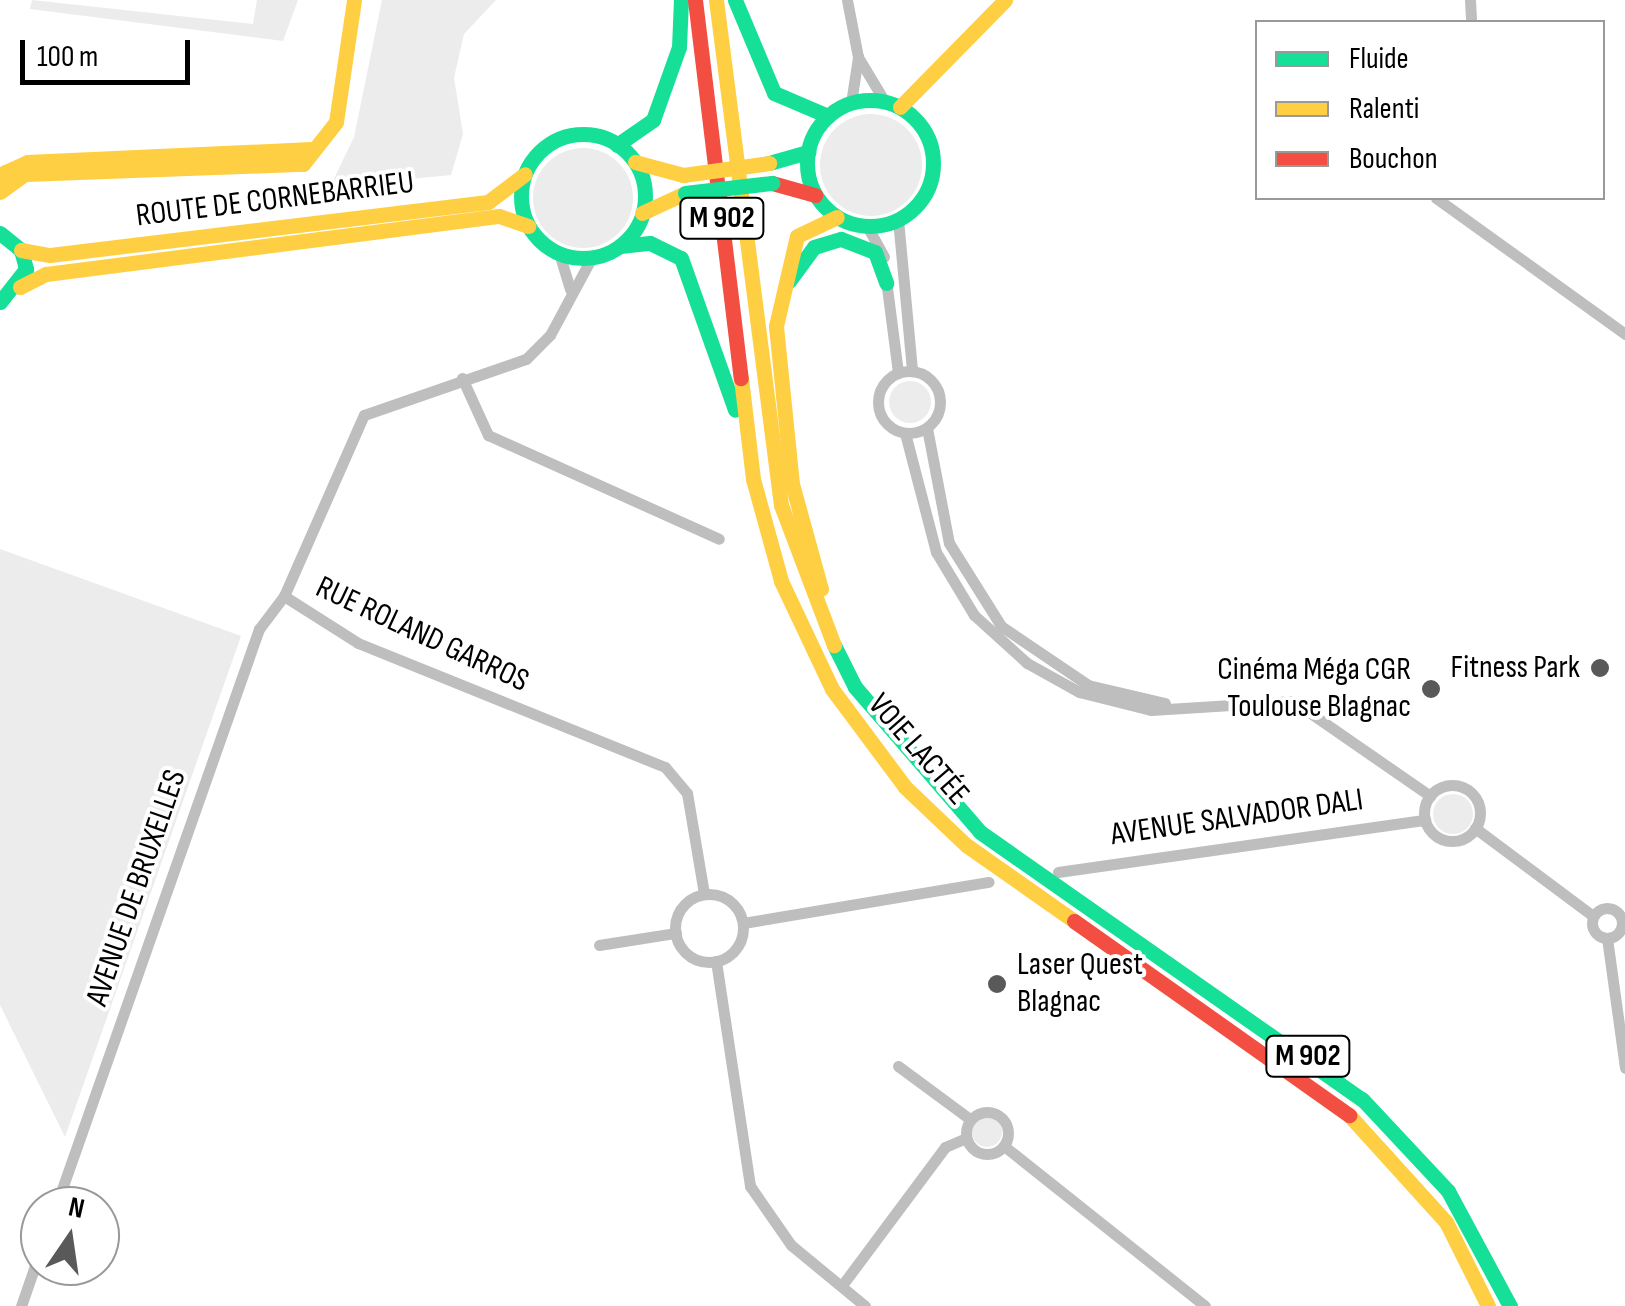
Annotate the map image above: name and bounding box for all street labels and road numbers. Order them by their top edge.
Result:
street label: ROUTE DE CORNEBARRIEU [134,164,416,236]
road number: M 902 [677,193,767,243]
street label: RUE ROLAND GARROS [309,569,535,701]
street label: VOIE LACTÉE [859,686,977,814]
street label: AVENUE DE BRUXELLES [79,765,195,1011]
street label: AVENUE SALVADOR DALI [1108,781,1366,855]
road number: M 902 [1263,1031,1353,1081]

